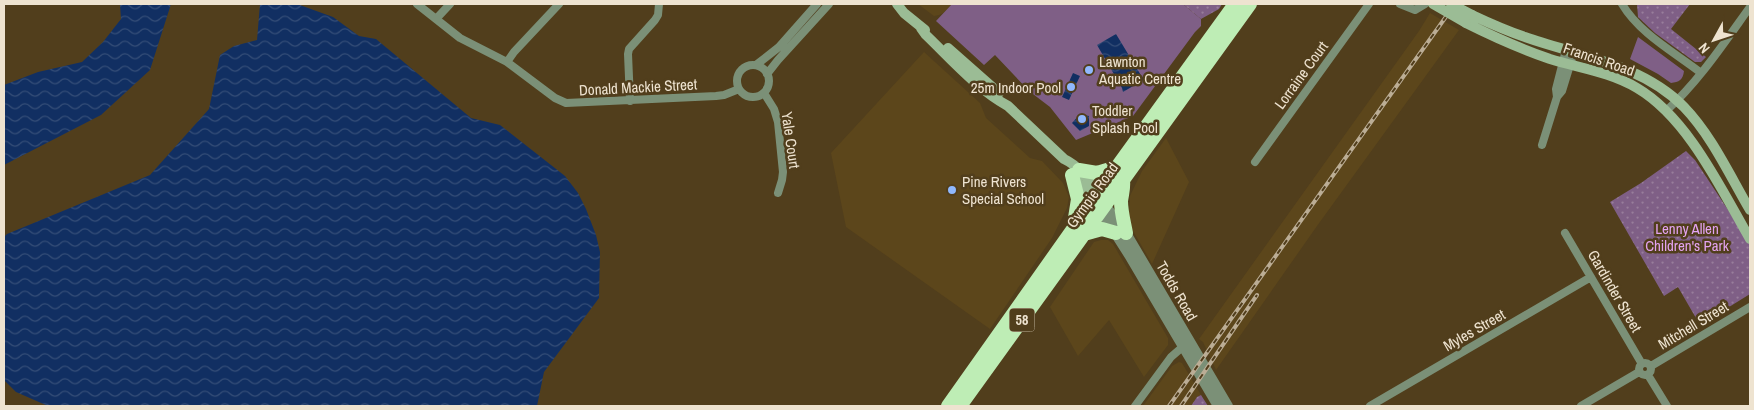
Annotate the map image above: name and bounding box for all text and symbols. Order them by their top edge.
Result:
north arrow [1689,15,1739,65]
street label: Lorraine Court [1269,36,1333,113]
street label: Francis Road [1561,37,1637,81]
text: N [1694,39,1714,57]
place label: Lawnton Aquatic Centre [1098,51,1181,89]
marker: Lawnton Aquatic Centre [1083,64,1095,76]
street label: Donald Mackie Street [578,73,698,101]
place label: 25m Indoor Pool [971,77,1061,98]
marker: 25m Indoor Pool [1065,81,1077,93]
place label: Toddler Splash Pool [1092,100,1158,138]
street label: Yale Court [777,110,805,170]
marker: Toddler Splash Pool [1076,113,1088,125]
street label: Gympie Road [1061,158,1123,232]
place label: Pine Rivers Special School [962,171,1044,209]
marker: Pine Rivers Special School [946,184,958,196]
park label: Lenny Allen Children's Park [1645,218,1730,256]
street label: Gardinder Street [1583,246,1647,336]
street label: Todds Road [1151,257,1203,325]
street label: Mitchell Street [1654,295,1733,354]
street label: Myles Street [1439,304,1509,356]
road number: 58 [1010,308,1034,332]

